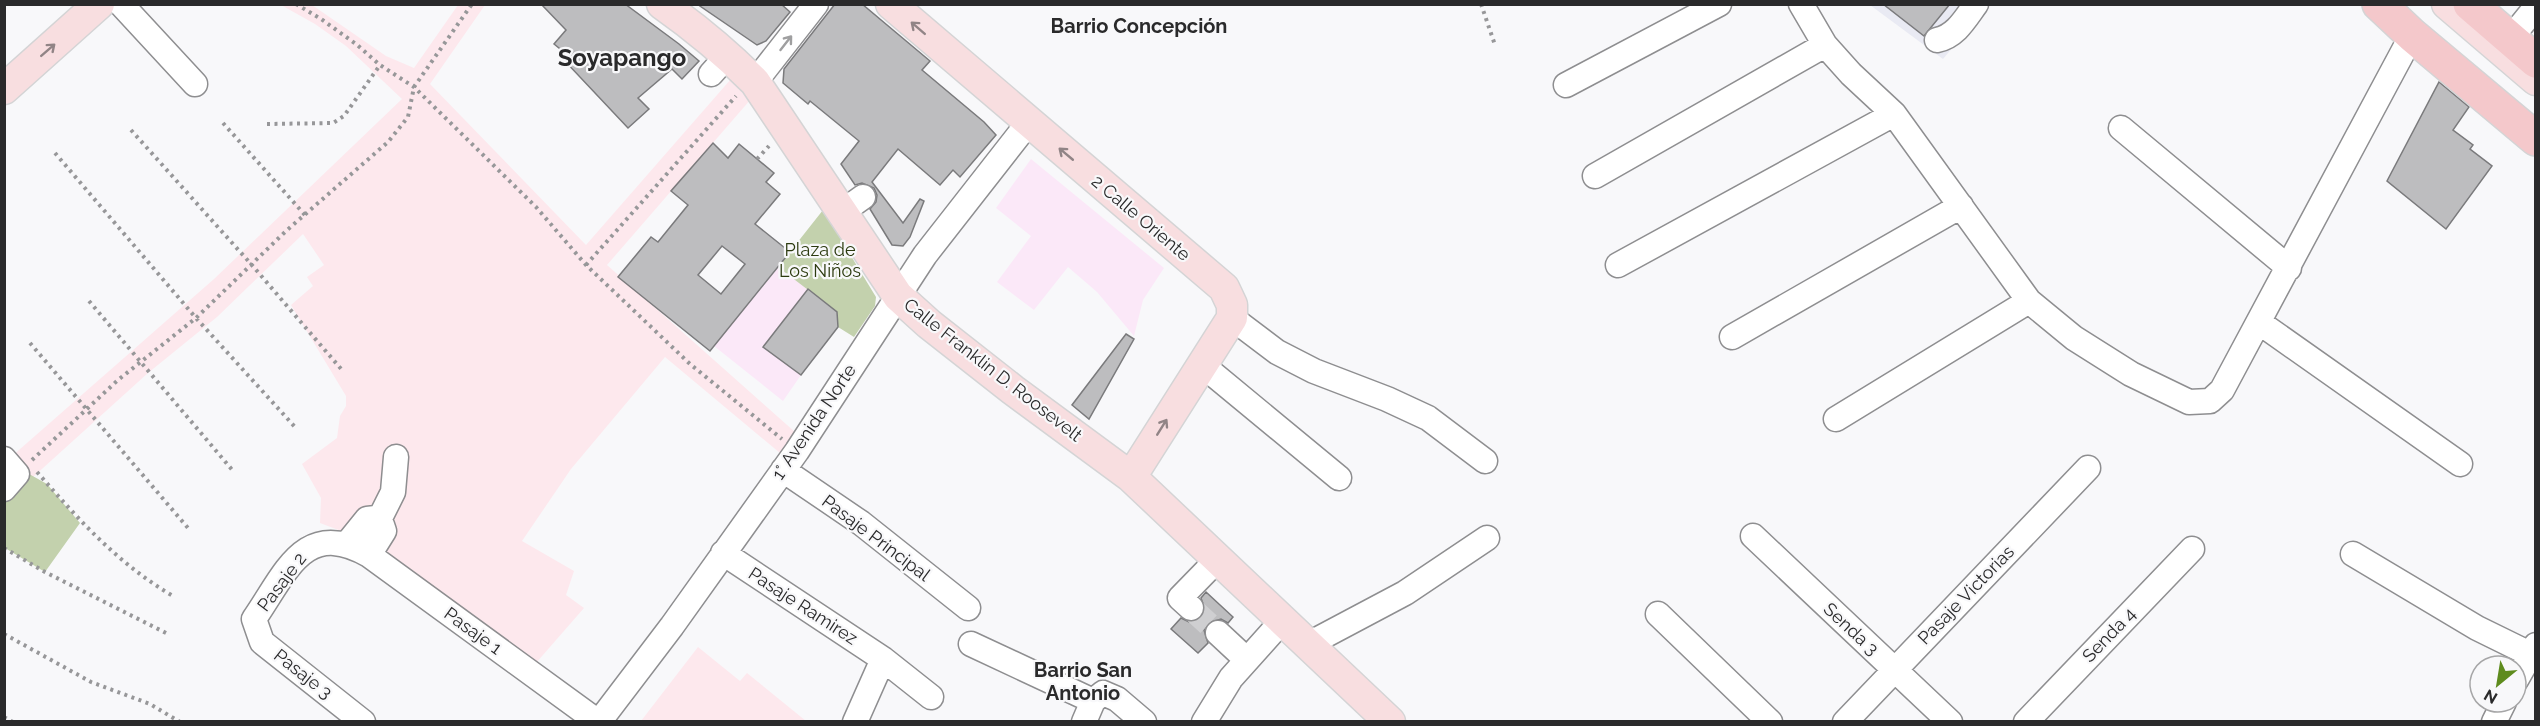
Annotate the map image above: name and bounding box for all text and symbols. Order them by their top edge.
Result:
district label: Barrio Concepción [1051,14,1227,38]
one-way arrow [910,21,926,34]
one-way arrow [779,36,792,52]
one-way arrow [40,43,55,57]
district label: Soyapango [558,43,686,72]
one-way arrow [1059,147,1074,161]
street label: 2 Calle Oriente [1088,170,1195,265]
park label: Plaza de Los Niños [779,239,861,281]
street label: Calle Franklin D. Roosevelt [900,294,1087,446]
street label: 1° Avenida Norte [767,360,860,483]
one-way arrow [1156,419,1168,436]
street label: Pasaje Principal [818,490,935,585]
street label: Pasaje Victorias [1913,541,2018,648]
street label: Pasaje 2 [253,548,310,615]
street label: Pasaje Ramirez [745,563,862,649]
street label: Senda 3 [1820,598,1883,659]
street label: Pasaje 1 [440,603,507,659]
street label: Senda 4 [2078,603,2140,666]
street label: Pasaje 3 [270,644,337,703]
north arrow [2468,654,2528,714]
district label: Barrio San Antonio [1034,658,1132,705]
text: N [2481,685,2501,708]

